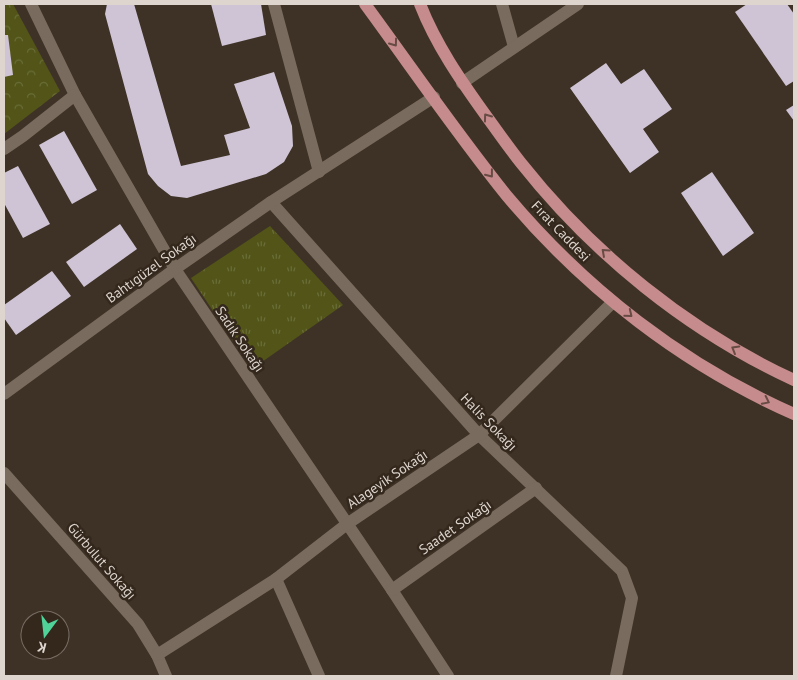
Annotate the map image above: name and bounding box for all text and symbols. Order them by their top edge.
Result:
one-way arrow [388,37,397,47]
one-way arrow [484,113,493,123]
one-way arrow [485,168,493,177]
street label: Fırat Caddesi [528,197,594,265]
street label: Bahtıgüzel Sokağı [102,229,200,307]
one-way arrow [602,249,611,258]
street label: Sadık Sokağı [211,303,269,375]
one-way arrow [623,309,632,317]
one-way arrow [732,345,741,355]
street label: Halis Sokağı [457,389,521,455]
one-way arrow [761,394,770,405]
street label: Alageyik Sokağı [343,445,431,513]
street label: Saadet Sokağı [415,495,495,559]
street label: Gürbulut Sokağı [64,519,140,603]
north arrow [20,610,70,660]
text: K [35,638,48,657]

